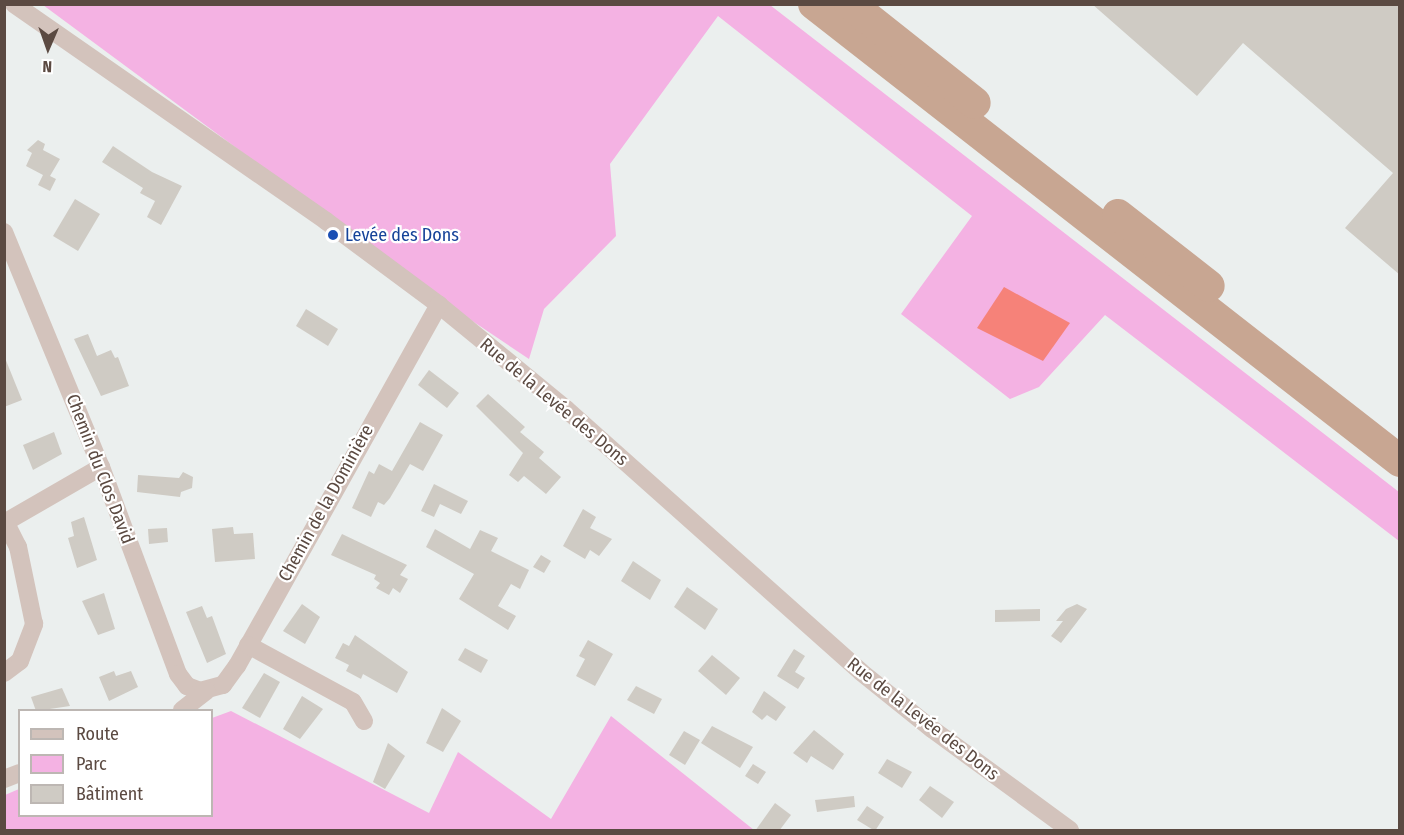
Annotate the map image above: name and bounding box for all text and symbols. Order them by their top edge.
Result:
north arrow [18,18,78,78]
text: N [42,57,52,76]
place label: Levée des Dons [345,224,459,246]
marker: Levée des Dons [326,228,340,242]
street label: Rue de la Levée des Dons [476,334,632,470]
street label: Chemin du Clos David [61,391,139,547]
street label: Chemin de la Dominière [274,421,378,585]
street label: Rue de la Levée des Dons [843,653,1003,785]
legend [18,709,213,817]
text: Route [76,723,119,745]
text: Parc [76,753,107,775]
text: Bâtiment [76,783,143,805]

